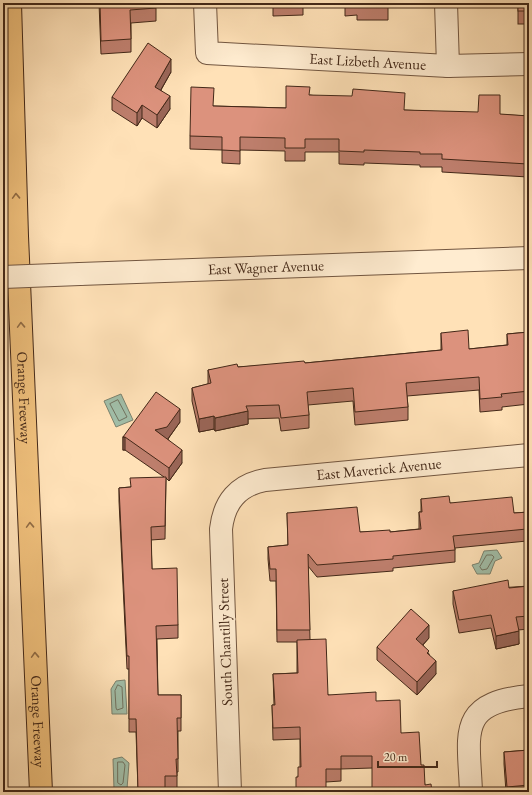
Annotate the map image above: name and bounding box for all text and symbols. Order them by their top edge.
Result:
street label: East Lizbeth Avenue [309,49,427,74]
one-way arrow [12,193,20,199]
street label: East Wagner Avenue [207,255,324,278]
one-way arrow [17,322,25,328]
street label: Orange Freeway [13,351,36,445]
street label: East Maverick Avenue [315,453,442,484]
one-way arrow [25,522,34,528]
street label: South Chantilly Street [213,577,236,706]
one-way arrow [31,652,40,658]
street label: Orange Freeway [27,675,50,768]
scale bar [378,743,437,769]
text: 20 m [384,749,408,765]

